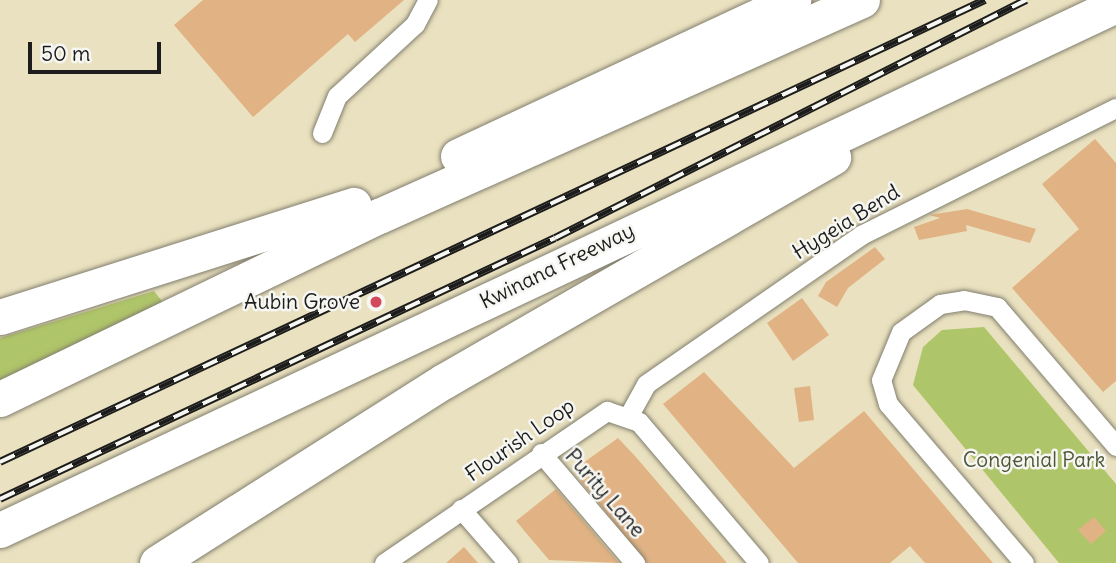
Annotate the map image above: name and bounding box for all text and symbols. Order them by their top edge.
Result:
scale bar [32,28,164,72]
text: 50 m [41,40,90,67]
street label: Hygeia Bend [788,179,904,265]
street label: Kwinana Freeway [476,218,638,314]
place label: Aubin Grove [244,289,360,315]
marker: Aubin Grove [366,292,386,312]
street label: Flourish Loop [461,393,579,487]
street label: Purity Lane [560,444,650,542]
park label: Congenial Park [963,447,1105,473]

